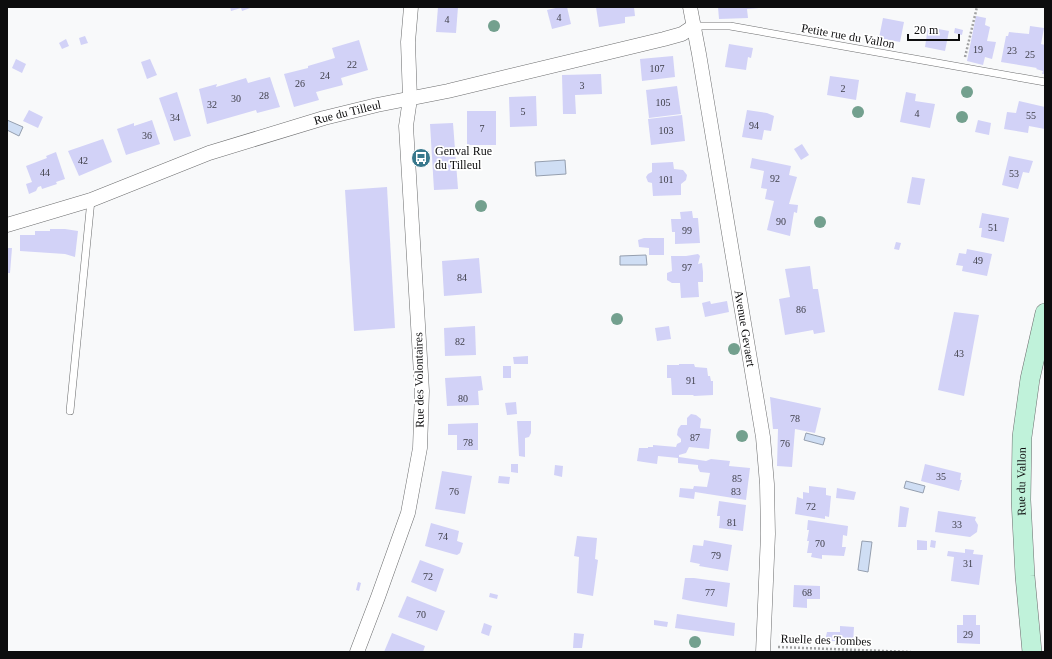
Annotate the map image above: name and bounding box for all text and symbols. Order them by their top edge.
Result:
house number: 4 [557,12,562,23]
house number: 4 [445,14,450,25]
scale bar [908,16,959,42]
street label: Petite rue du Vallon [800,21,896,51]
text: 20 m [914,23,939,37]
house number: 19 [973,44,983,55]
house number: 23 [1007,45,1017,56]
house number: 25 [1025,49,1035,60]
house number: 22 [347,59,357,70]
house number: 107 [650,63,665,74]
house number: 24 [320,70,330,81]
house number: 26 [295,78,305,89]
house number: 3 [580,80,585,91]
house number: 2 [841,83,846,94]
house number: 28 [259,90,269,101]
house number: 30 [231,93,241,104]
street label: Rue du Tilleul [312,97,383,128]
house number: 105 [656,97,671,108]
house number: 32 [207,99,217,110]
house number: 5 [521,106,526,117]
house number: 4 [915,108,920,119]
house number: 55 [1026,110,1036,121]
house number: 34 [170,112,180,123]
house number: 94 [749,120,759,131]
house number: 7 [480,123,485,134]
house number: 103 [659,125,674,136]
house number: 36 [142,130,152,141]
place label: Genval Rue du Tilleul [435,144,492,172]
bus stop icon: Genval Rue du Tilleul [410,147,432,169]
house number: 42 [78,155,88,166]
house number: 44 [40,167,50,178]
house number: 53 [1009,168,1019,179]
house number: 92 [770,173,780,184]
house number: 101 [659,174,674,185]
house number: 90 [776,216,786,227]
house number: 51 [988,222,998,233]
house number: 99 [682,225,692,236]
house number: 49 [973,255,983,266]
house number: 97 [682,262,692,273]
house number: 84 [457,272,467,283]
street label: Avenue Gevaert [732,289,758,368]
house number: 86 [796,304,806,315]
street label: Rue des Volontaires [411,332,427,428]
house number: 82 [455,336,465,347]
house number: 43 [954,348,964,359]
house number: 91 [686,375,696,386]
house number: 80 [458,393,468,404]
house number: 78 [790,413,800,424]
house number: 87 [690,432,700,443]
house number: 78 [463,437,473,448]
house number: 76 [780,438,790,449]
street label: Rue du Vallon [1014,447,1029,516]
house number: 35 [936,471,946,482]
house number: 85 [732,473,742,484]
house number: 76 [449,486,459,497]
house number: 83 [731,486,741,497]
house number: 72 [806,501,816,512]
house number: 81 [727,517,737,528]
house number: 33 [952,519,962,530]
house number: 74 [438,531,448,542]
house number: 70 [815,538,825,549]
house number: 79 [711,550,721,561]
house number: 31 [963,558,973,569]
house number: 72 [423,571,433,582]
house number: 77 [705,587,715,598]
house number: 68 [802,587,812,598]
house number: 70 [416,609,426,620]
house number: 29 [963,629,973,640]
street label: Ruelle des Tombes [780,631,872,649]

